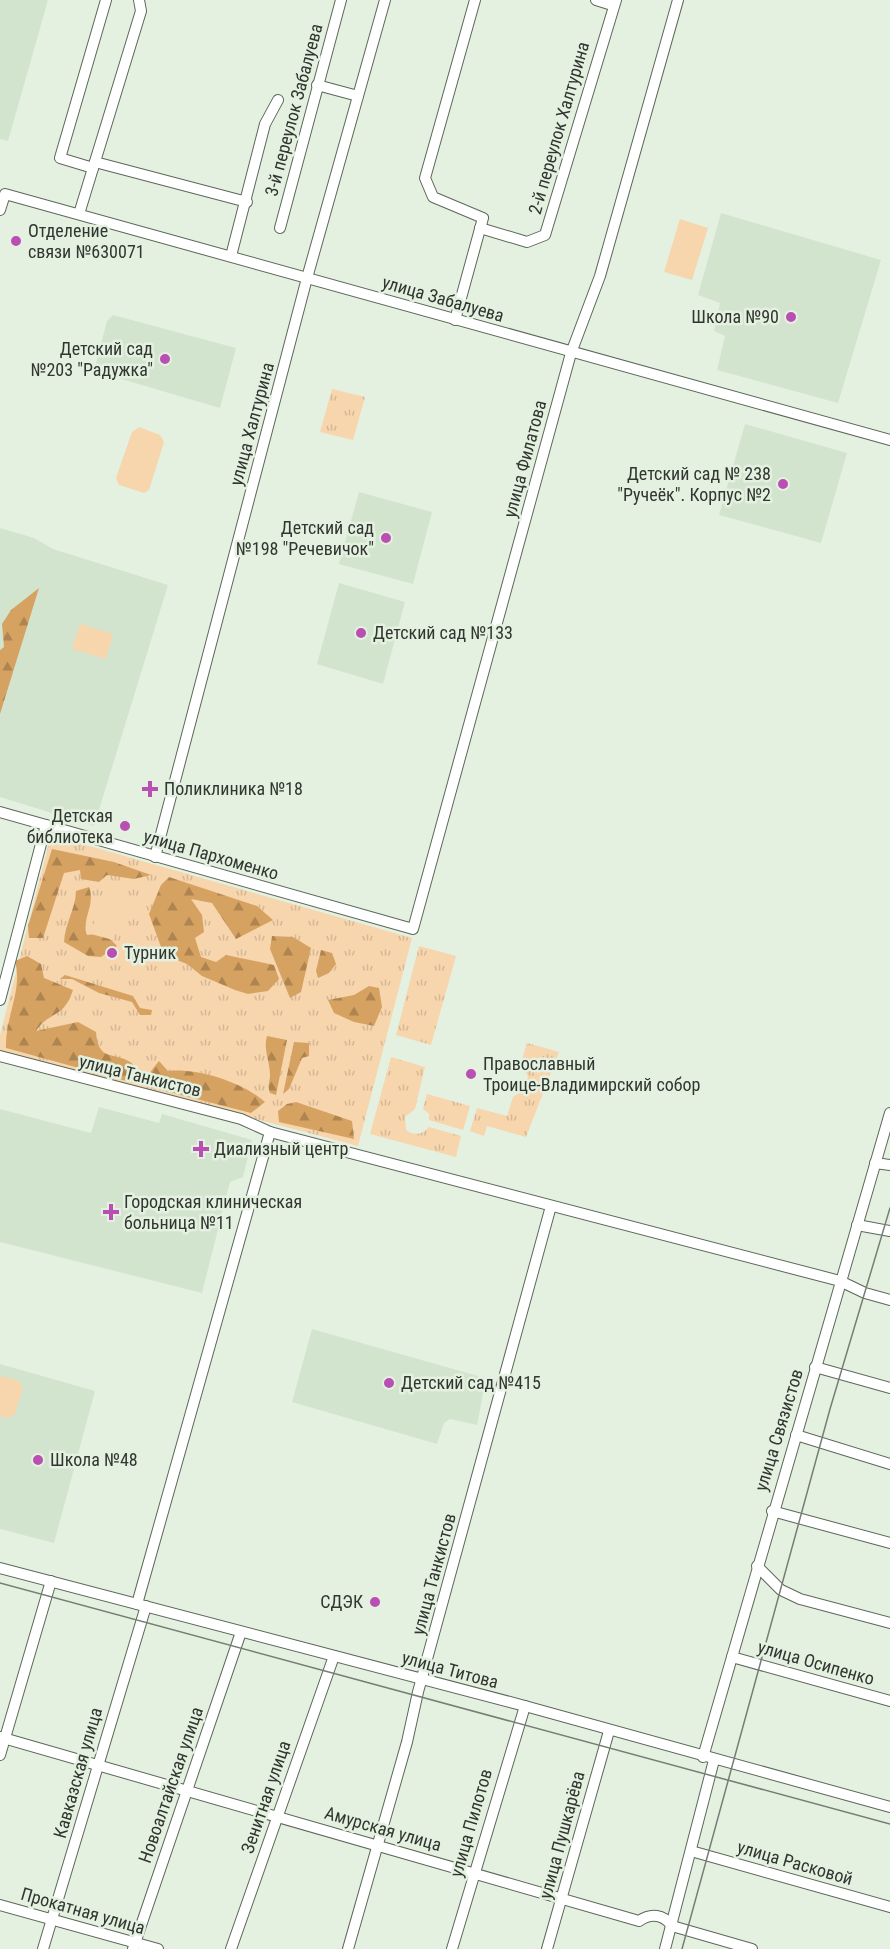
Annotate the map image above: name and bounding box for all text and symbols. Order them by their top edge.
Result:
street label: 3-й переулок Забалуева [260,21,327,198]
street label: 2-й переулок Халтурина [524,39,593,217]
place label: Отделение связи №630071 [28,220,145,262]
marker: Отделение связи №630071 [9,234,23,248]
street label: улица Забалуева [380,271,506,326]
place label: Школа №90 [691,306,779,327]
marker: Школа №90 [784,310,798,324]
place label: Детский сад №203 "Радужка" [30,338,153,380]
marker: Детский сад №203 "Радужка" [158,352,172,366]
street label: улица Халтурина [225,360,278,488]
street label: улица Филатова [499,398,550,520]
place label: Детский сад № 238 "Ручеёк". Корпус №2 [617,463,771,505]
marker: Детский сад № 238 "Ручеёк". Корпус №2 [776,477,790,491]
place label: Детский сад №198 "Речевичок" [236,517,374,559]
marker: Детский сад №198 "Речевичок" [379,531,393,545]
place label: Детский сад №133 [373,622,513,643]
marker: Детский сад №133 [354,626,368,640]
place label: Поликлиника №18 [164,778,303,799]
marker: Поликлиника №18 [141,780,159,798]
place label: Детская библиотека [27,805,113,847]
marker: Детская библиотека [118,819,132,833]
street label: улица Пархоменко [141,825,281,884]
place label: Турник [124,942,176,963]
marker: Турник [105,946,119,960]
street label: улица Танкистов [77,1050,203,1101]
place label: Православный Троице-Владимирский собор [483,1053,700,1095]
marker: Православный Троице-Владимирский собор [464,1067,478,1081]
place label: Диализный центр [214,1138,348,1159]
marker: Диализный центр [192,1140,210,1158]
place label: Городская клиническая больница №11 [124,1191,302,1233]
marker: Городская клиническая больница №11 [102,1203,120,1221]
street label: улица Связистов [750,1366,807,1493]
place label: Детский сад №415 [401,1372,541,1393]
marker: Детский сад №415 [382,1376,396,1390]
place label: Школа №48 [50,1449,138,1470]
marker: Школа №48 [31,1453,45,1467]
street label: улица Танкистов [407,1511,460,1637]
place label: СДЭК [320,1591,363,1612]
marker: СДЭК [368,1595,382,1609]
street label: улица Осипенко [755,1636,877,1689]
street label: улица Титова [400,1647,501,1692]
street label: Новоалтайская улица [134,1704,207,1865]
street label: Кавказская улица [49,1705,106,1841]
street label: Зенитная улица [236,1738,295,1856]
street label: улица Пилотов [445,1766,496,1879]
street label: улица Пушкарёва [534,1769,589,1901]
street label: Амурская улица [322,1802,444,1855]
street label: улица Расковой [735,1836,855,1889]
street label: Прокатная улица [19,1883,148,1938]

